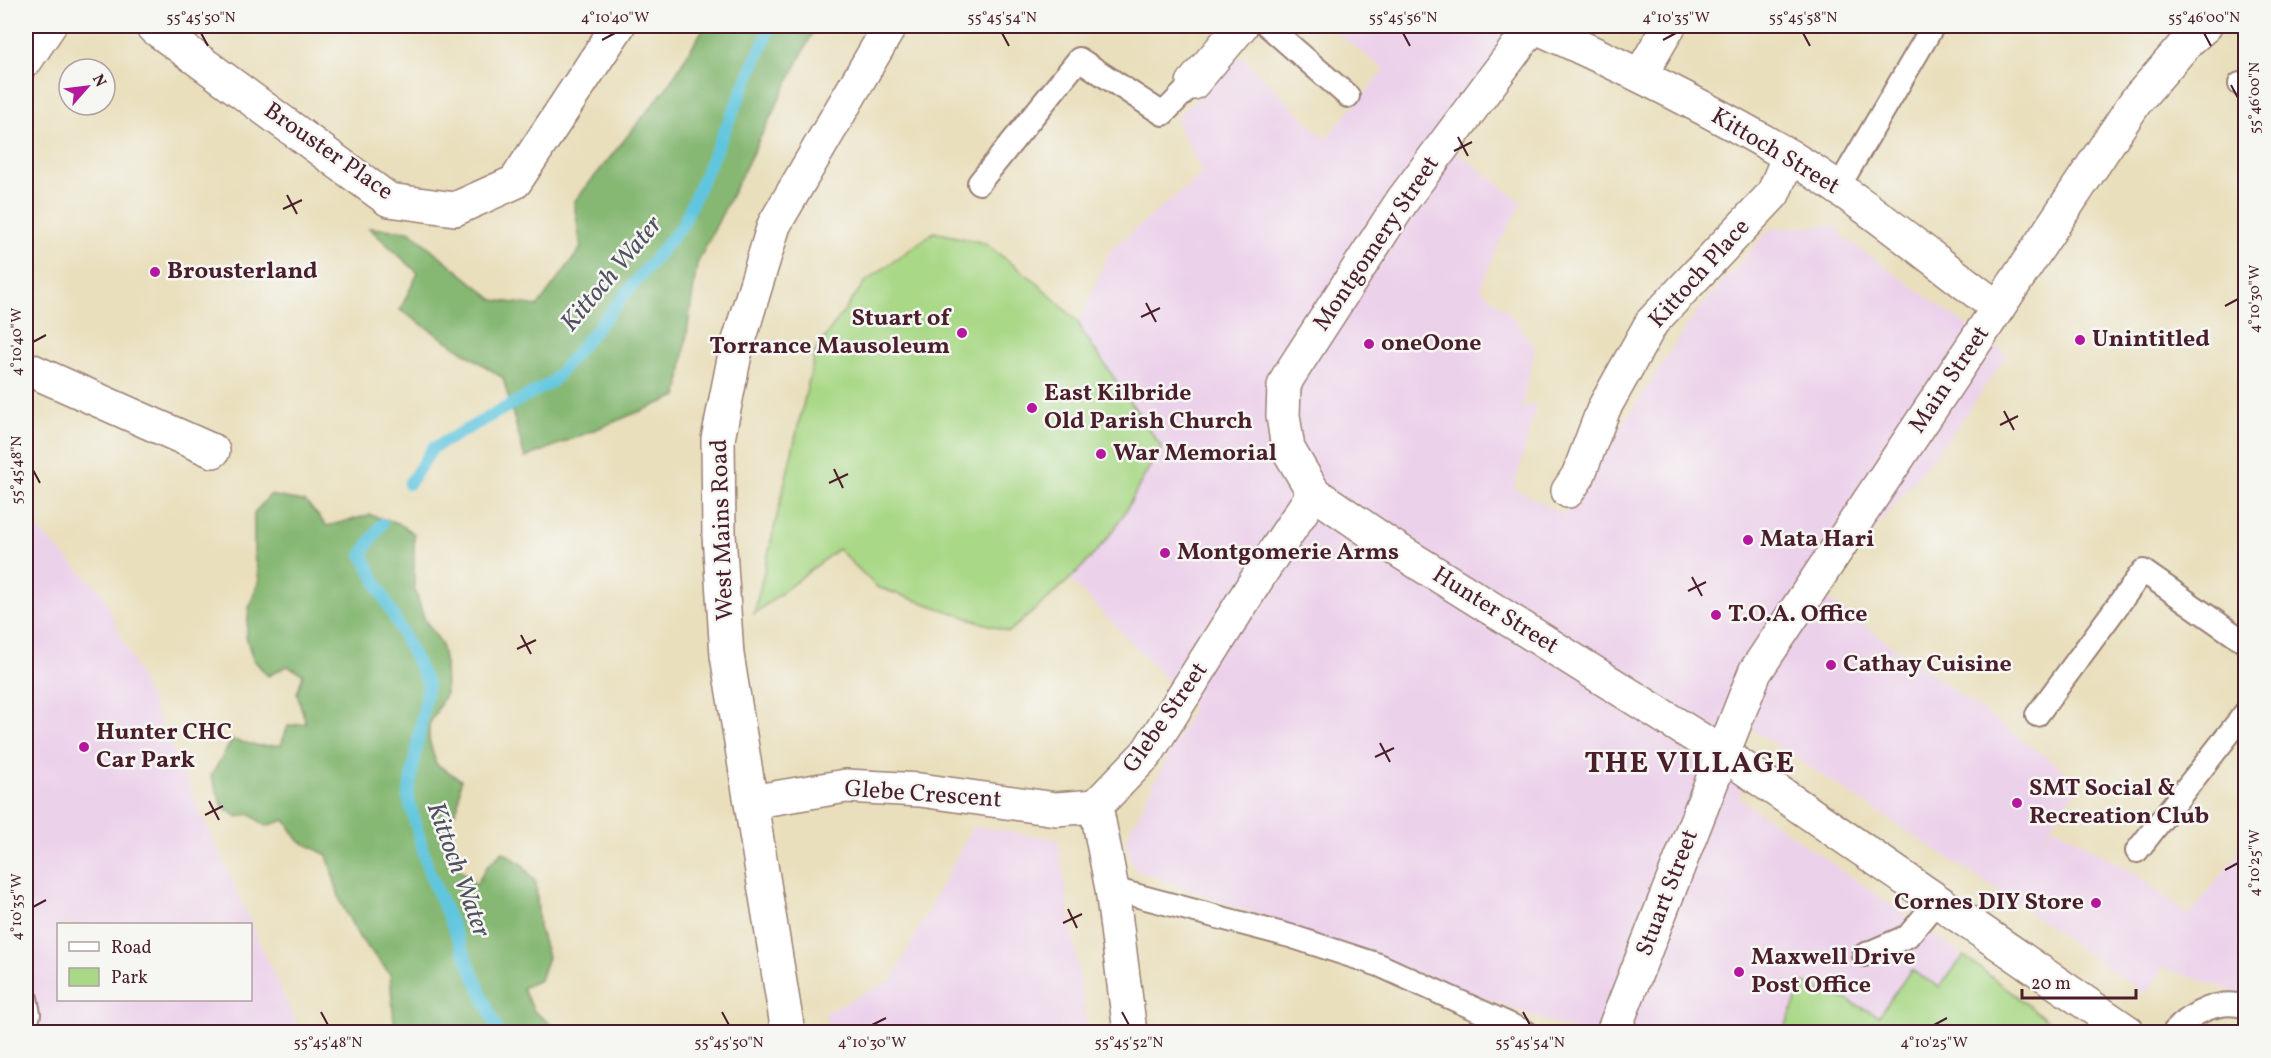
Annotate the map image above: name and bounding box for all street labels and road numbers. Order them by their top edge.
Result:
street label: Brouster Place [256,95,400,209]
street label: Kittoch Street [1704,100,1846,204]
street label: Montgomery Street [1306,149,1448,339]
street label: Kittoch Place [1642,212,1758,336]
street label: Main Street [1901,319,1999,441]
street label: West Mains Road [703,438,743,622]
street label: Hunter Street [1425,559,1565,663]
street label: Glebe Street [1115,656,1217,780]
street label: Glebe Crescent [843,773,1003,817]
street label: Stuart Street [1628,825,1708,961]

